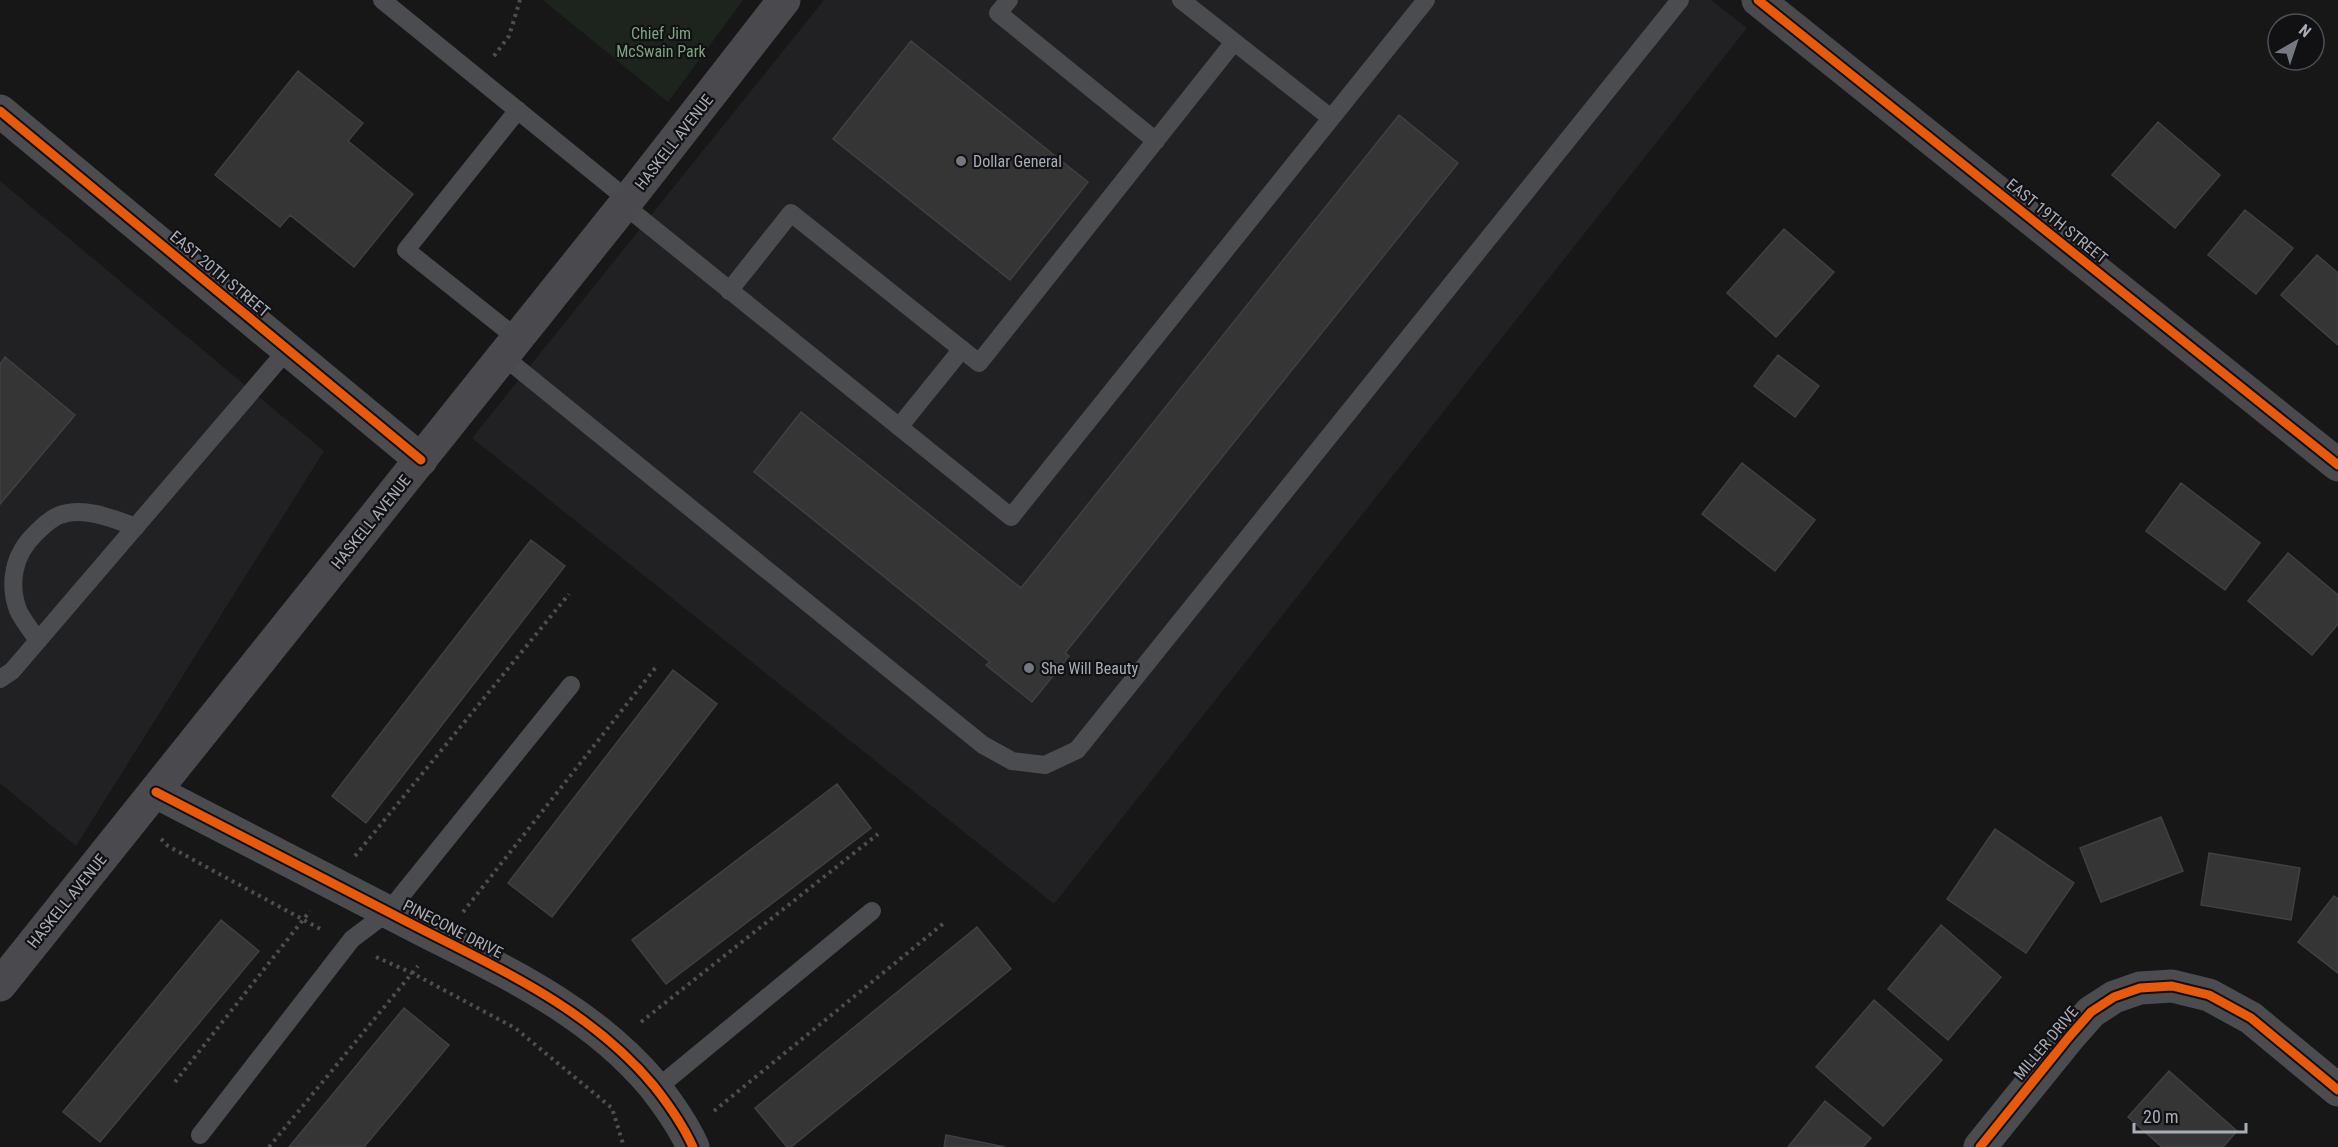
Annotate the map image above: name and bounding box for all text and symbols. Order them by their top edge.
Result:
north arrow [2266,12,2326,72]
text: N [2295,20,2315,41]
park label: Chief Jim McSwain Park [616,24,707,61]
street label: HASKELL AVENUE [631,91,717,193]
place label: Dollar General [973,152,1062,171]
marker: Dollar General [954,154,968,168]
street label: EAST 19TH STREET [2003,174,2111,268]
street label: EAST 20TH STREET [166,227,274,321]
street label: HASKELL AVENUE [327,471,415,573]
place label: She Will Beauty [1041,659,1138,678]
marker: She Will Beauty [1022,661,1036,675]
street label: HASKELL AVENUE [23,850,111,952]
street label: PINECONE DRIVE [400,896,506,962]
street label: MILLER DRIVE [2010,1002,2082,1084]
scale bar [2134,1096,2246,1134]
text: 20 m [2143,1106,2178,1127]

